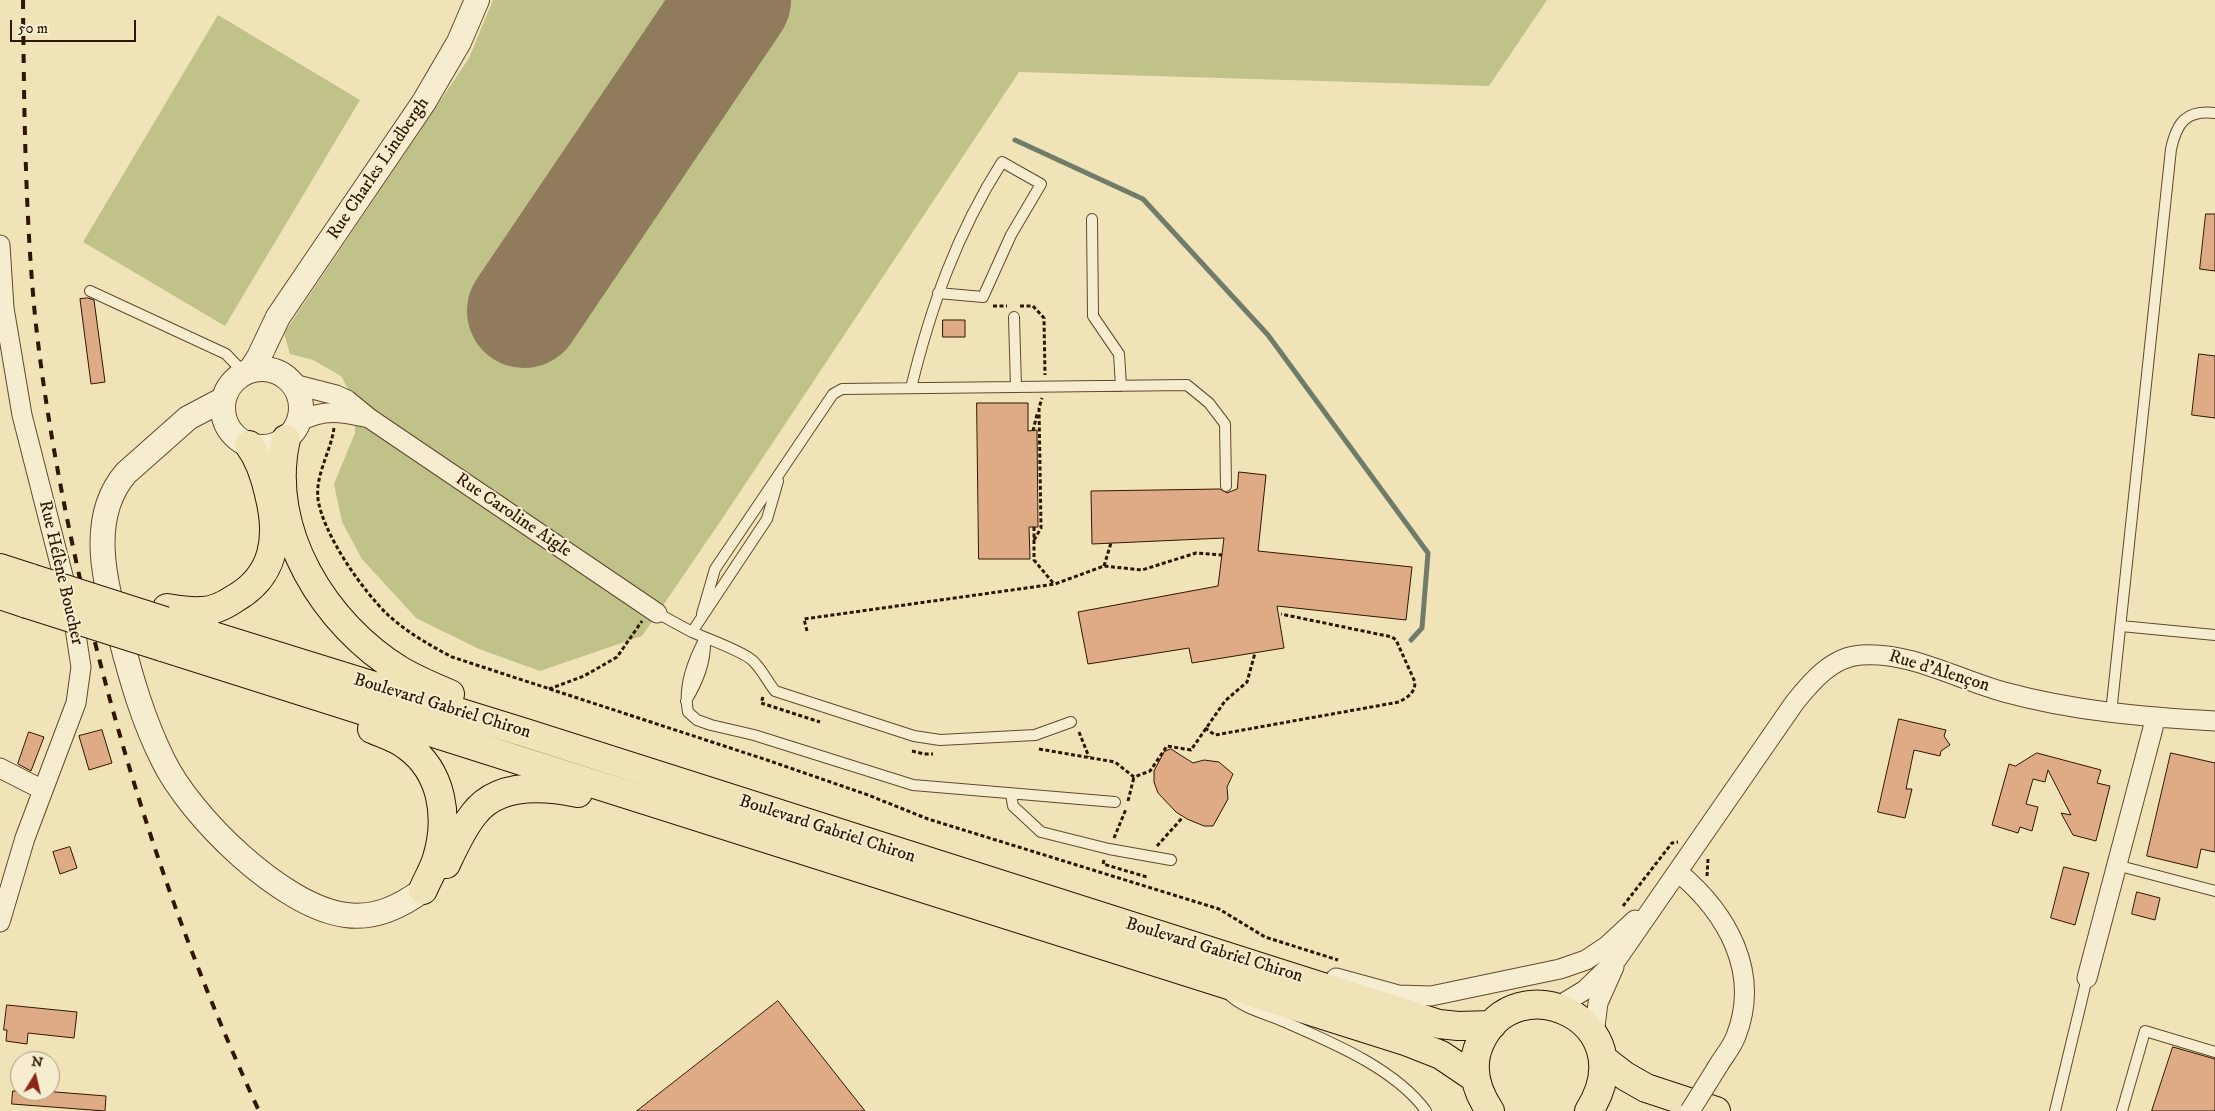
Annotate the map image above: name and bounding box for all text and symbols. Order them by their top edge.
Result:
scale bar [12,10,139,42]
text: 50 m [18,19,48,38]
street label: Rue Charles Lindbergh [323,94,435,244]
street label: Rue Caroline Aigle [451,469,575,563]
street label: Rue Hélène Boucher [33,499,87,647]
street label: Rue d’Alençon [1886,646,1992,698]
street label: Boulevard Gabriel Chiron [351,670,533,744]
street label: Boulevard Gabriel Chiron [736,791,918,869]
street label: Boulevard Gabriel Chiron [1123,914,1305,988]
north arrow [10,1051,60,1101]
text: N [30,1052,44,1072]

